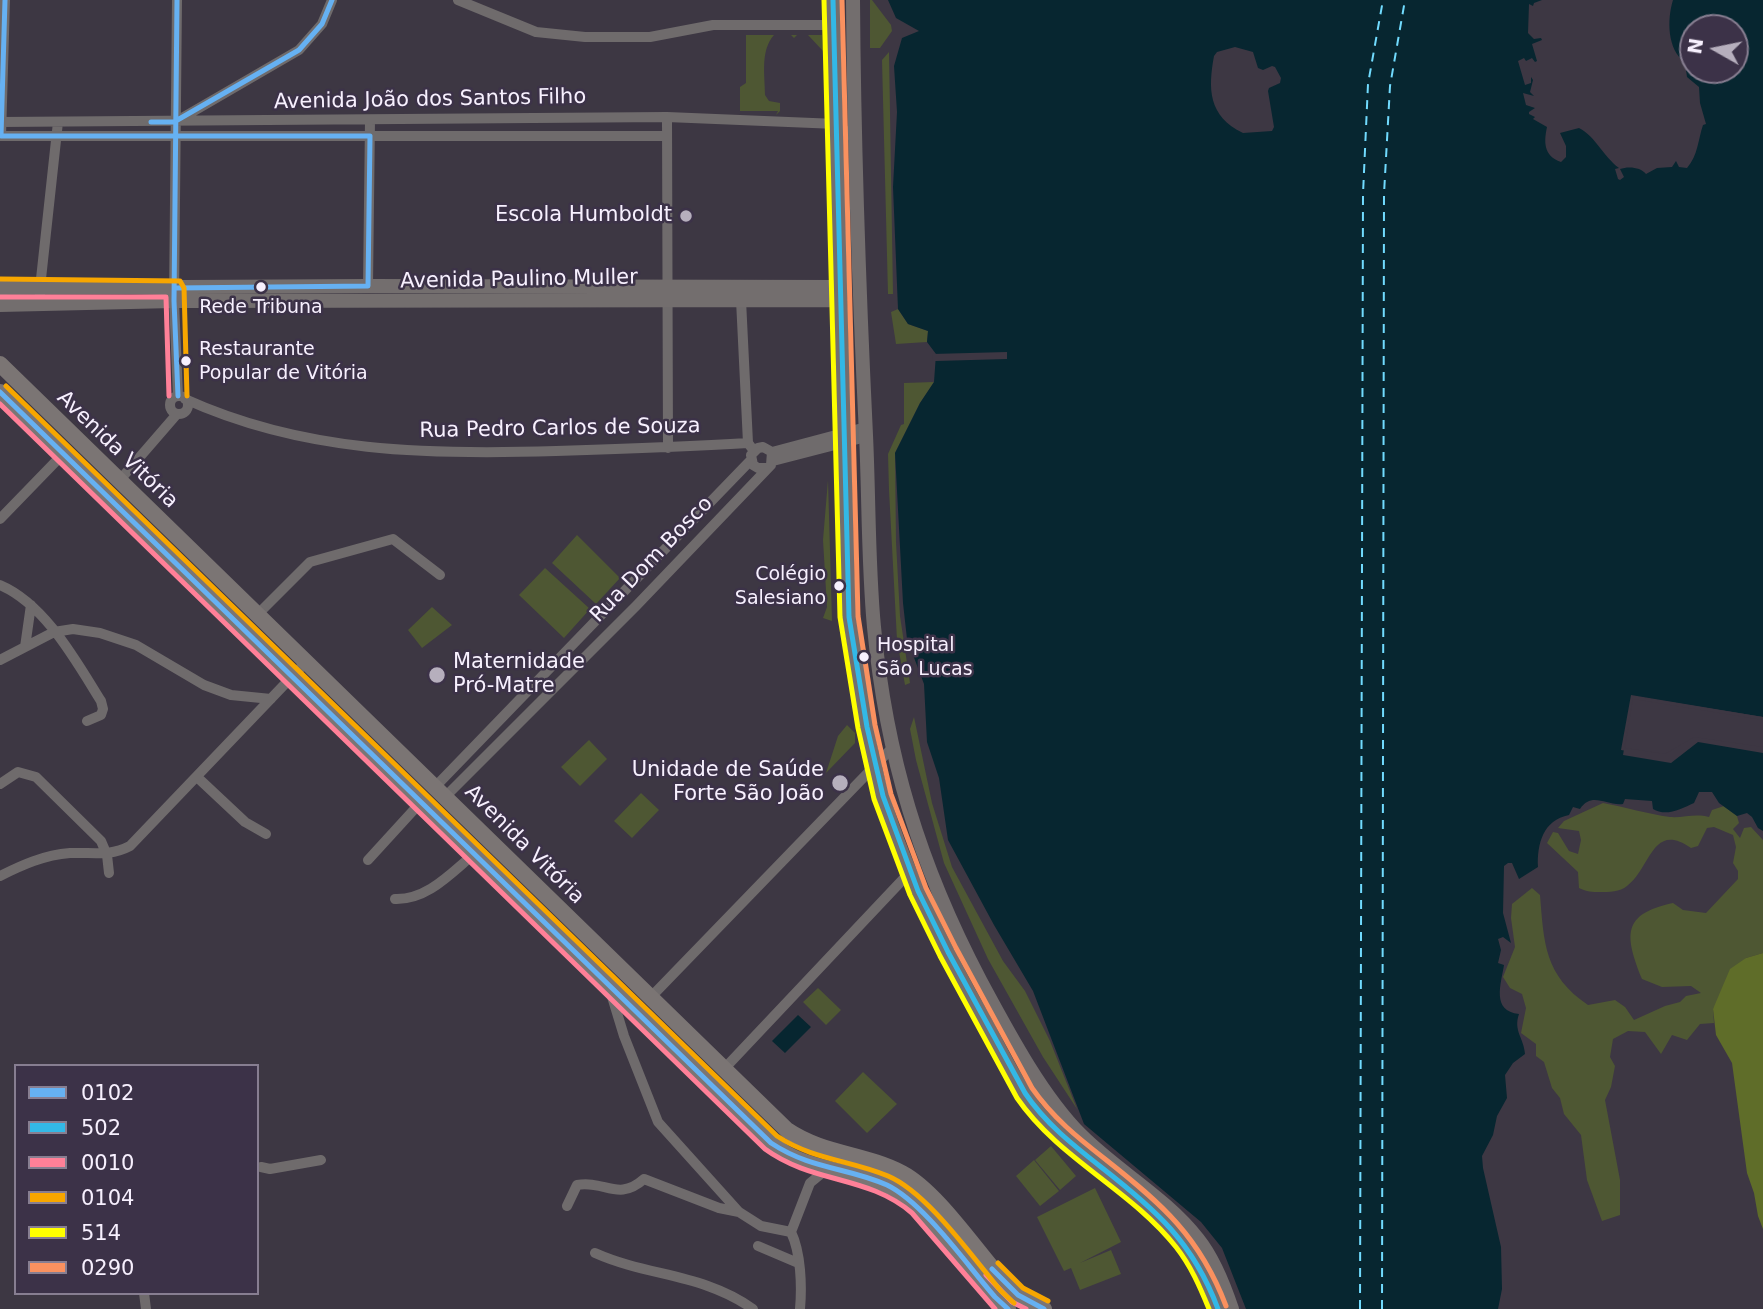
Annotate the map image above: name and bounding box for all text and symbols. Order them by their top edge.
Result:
north arrow [1679,14,1749,84]
text: N [1683,36,1707,56]
street label: Avenida João dos Santos Filho [274,85,586,115]
place label: Escola Humboldt [495,203,672,229]
marker: Escola Humboldt [678,208,694,224]
street label: Avenida Paulino Muller [400,265,638,295]
marker: Rede Tribuna [254,280,268,294]
place label: Rede Tribuna [199,297,323,319]
place label: Restaurante Popular de Vitória [199,339,368,383]
marker: Restaurante Popular de Vitória [179,354,193,368]
street label: Avenida Vitória [51,386,183,514]
street label: Rua Pedro Carlos de Souza [419,414,701,444]
street label: Rua Dom Bosco [586,492,718,628]
place label: Colégio Salesiano [735,564,826,608]
marker: Colégio Salesiano [832,579,846,593]
place label: Hospital São Lucas [877,635,973,679]
place label: Maternidade Pró-Matre [453,650,585,700]
marker: Hospital São Lucas [857,650,871,664]
marker: Maternidade Pró-Matre [427,665,447,685]
place label: Unidade de Saúde Forte São João [632,758,824,808]
marker: Unidade de Saúde Forte São João [830,773,850,793]
street label: Avenida Vitória [459,780,589,910]
legend [14,1064,259,1295]
text: 0102 [81,1081,134,1105]
text: 502 [81,1116,121,1140]
text: 0010 [81,1151,134,1175]
text: 0104 [81,1186,134,1210]
text: 514 [81,1221,121,1245]
text: 0290 [81,1256,134,1280]

